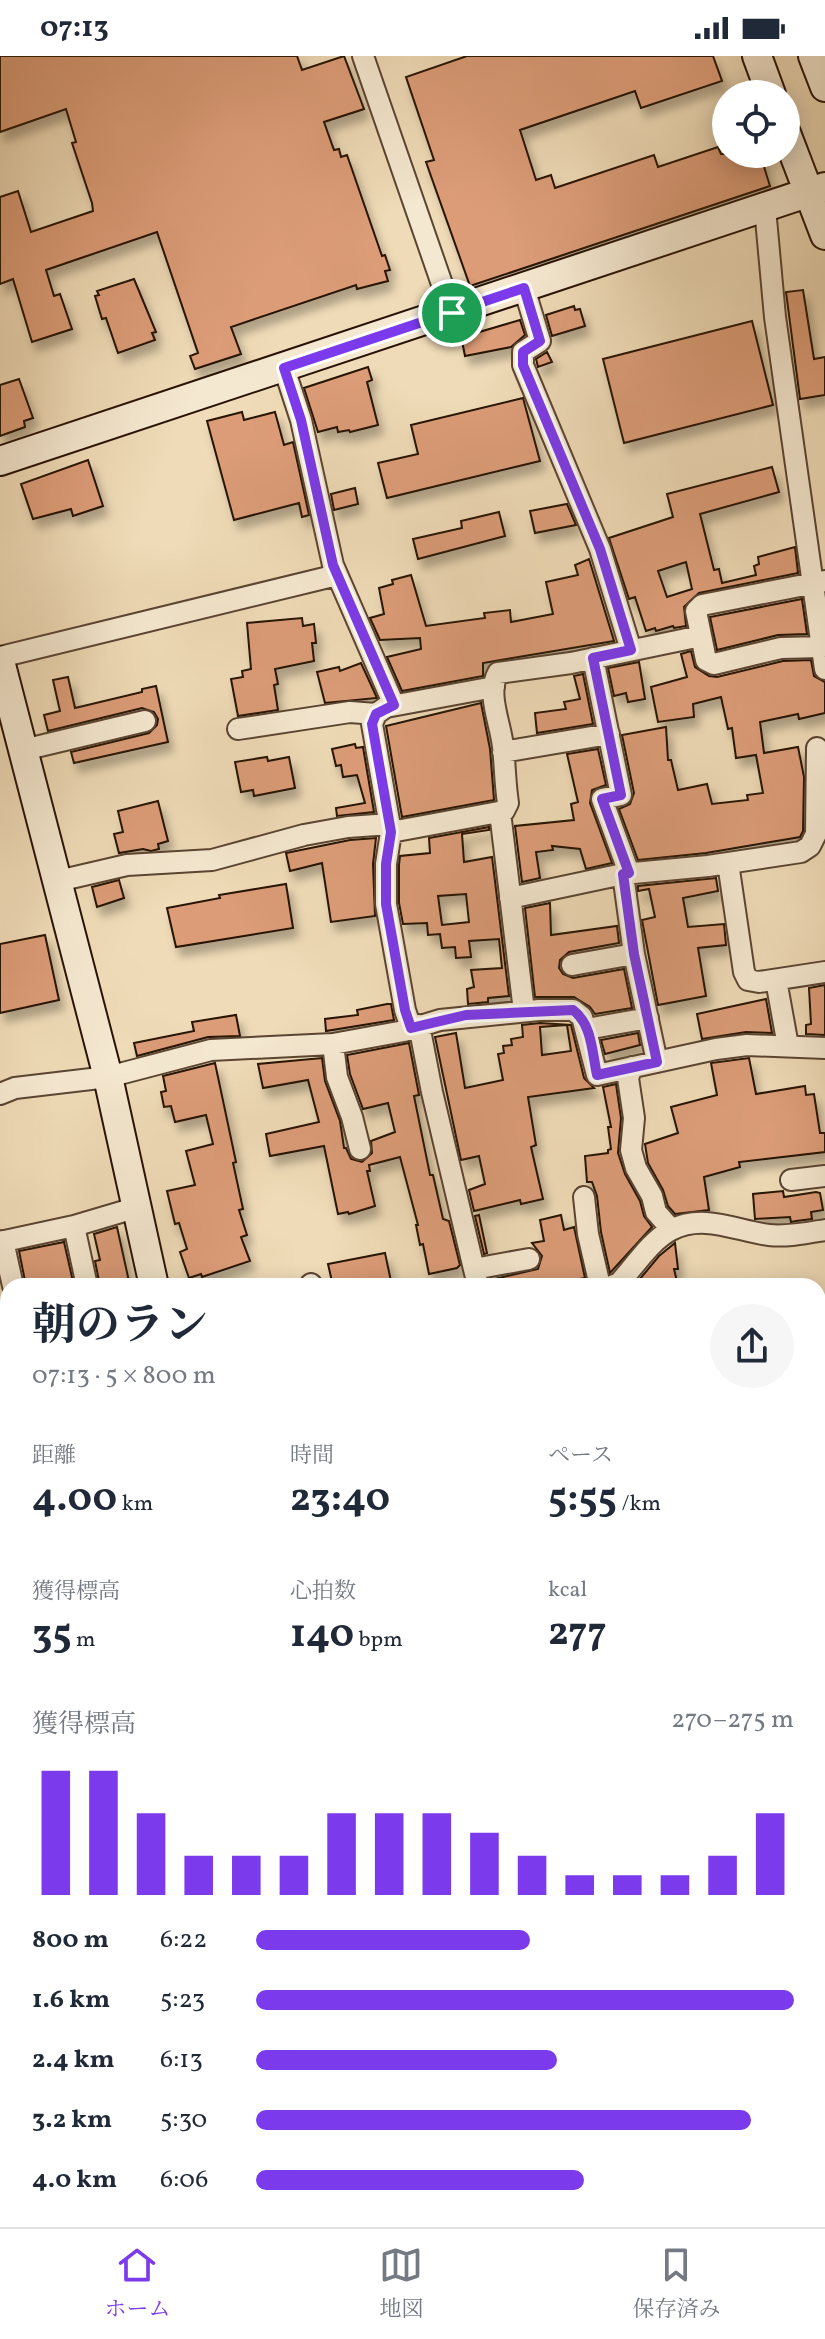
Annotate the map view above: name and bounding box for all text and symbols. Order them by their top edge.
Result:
text: 07:13 [40,7,109,49]
map controls [712,80,800,168]
button: locate [712,80,800,168]
pin [418,279,486,347]
icon: arrive [430,291,474,335]
text: 朝のラン [32,1297,208,1358]
button: share [710,1304,794,1388]
text: 07:13 · 5 × 800 m [32,1358,216,1394]
text: 距離 [32,1441,76,1472]
text: 時間 [290,1441,334,1472]
text: ペース [548,1441,613,1472]
text: 4.00 [32,1472,117,1528]
text: 23:40 [290,1472,390,1528]
text: 5:55 [548,1472,617,1528]
text: km [117,1489,153,1520]
text: /km [617,1489,661,1520]
text: kcal [548,1575,587,1606]
text: 獲得標高 [32,1577,120,1608]
text: 心拍数 [290,1577,356,1608]
text: 277 [548,1606,607,1662]
text: 35 [32,1608,72,1664]
text: 140 [290,1608,354,1664]
text: m [72,1625,96,1656]
text: bpm [354,1625,403,1656]
text: 270–275 m [671,1702,794,1738]
text: 獲得標高 [32,1707,136,1743]
text: 800 m [32,1922,109,1958]
text: 6:22 [160,1922,207,1958]
text: 1.6 km [32,1982,110,2018]
text: 5:23 [160,1982,205,2018]
text: 2.4 km [32,2042,115,2078]
text: 6:13 [160,2042,203,2078]
text: 3.2 km [32,2102,112,2138]
text: 5:30 [160,2102,207,2138]
text: 4.0 km [32,2162,117,2198]
text: 6:06 [160,2162,208,2198]
tab: ホーム [104,2243,171,2326]
tab: 地図 [379,2243,424,2326]
tab: 保存済み [632,2243,721,2326]

